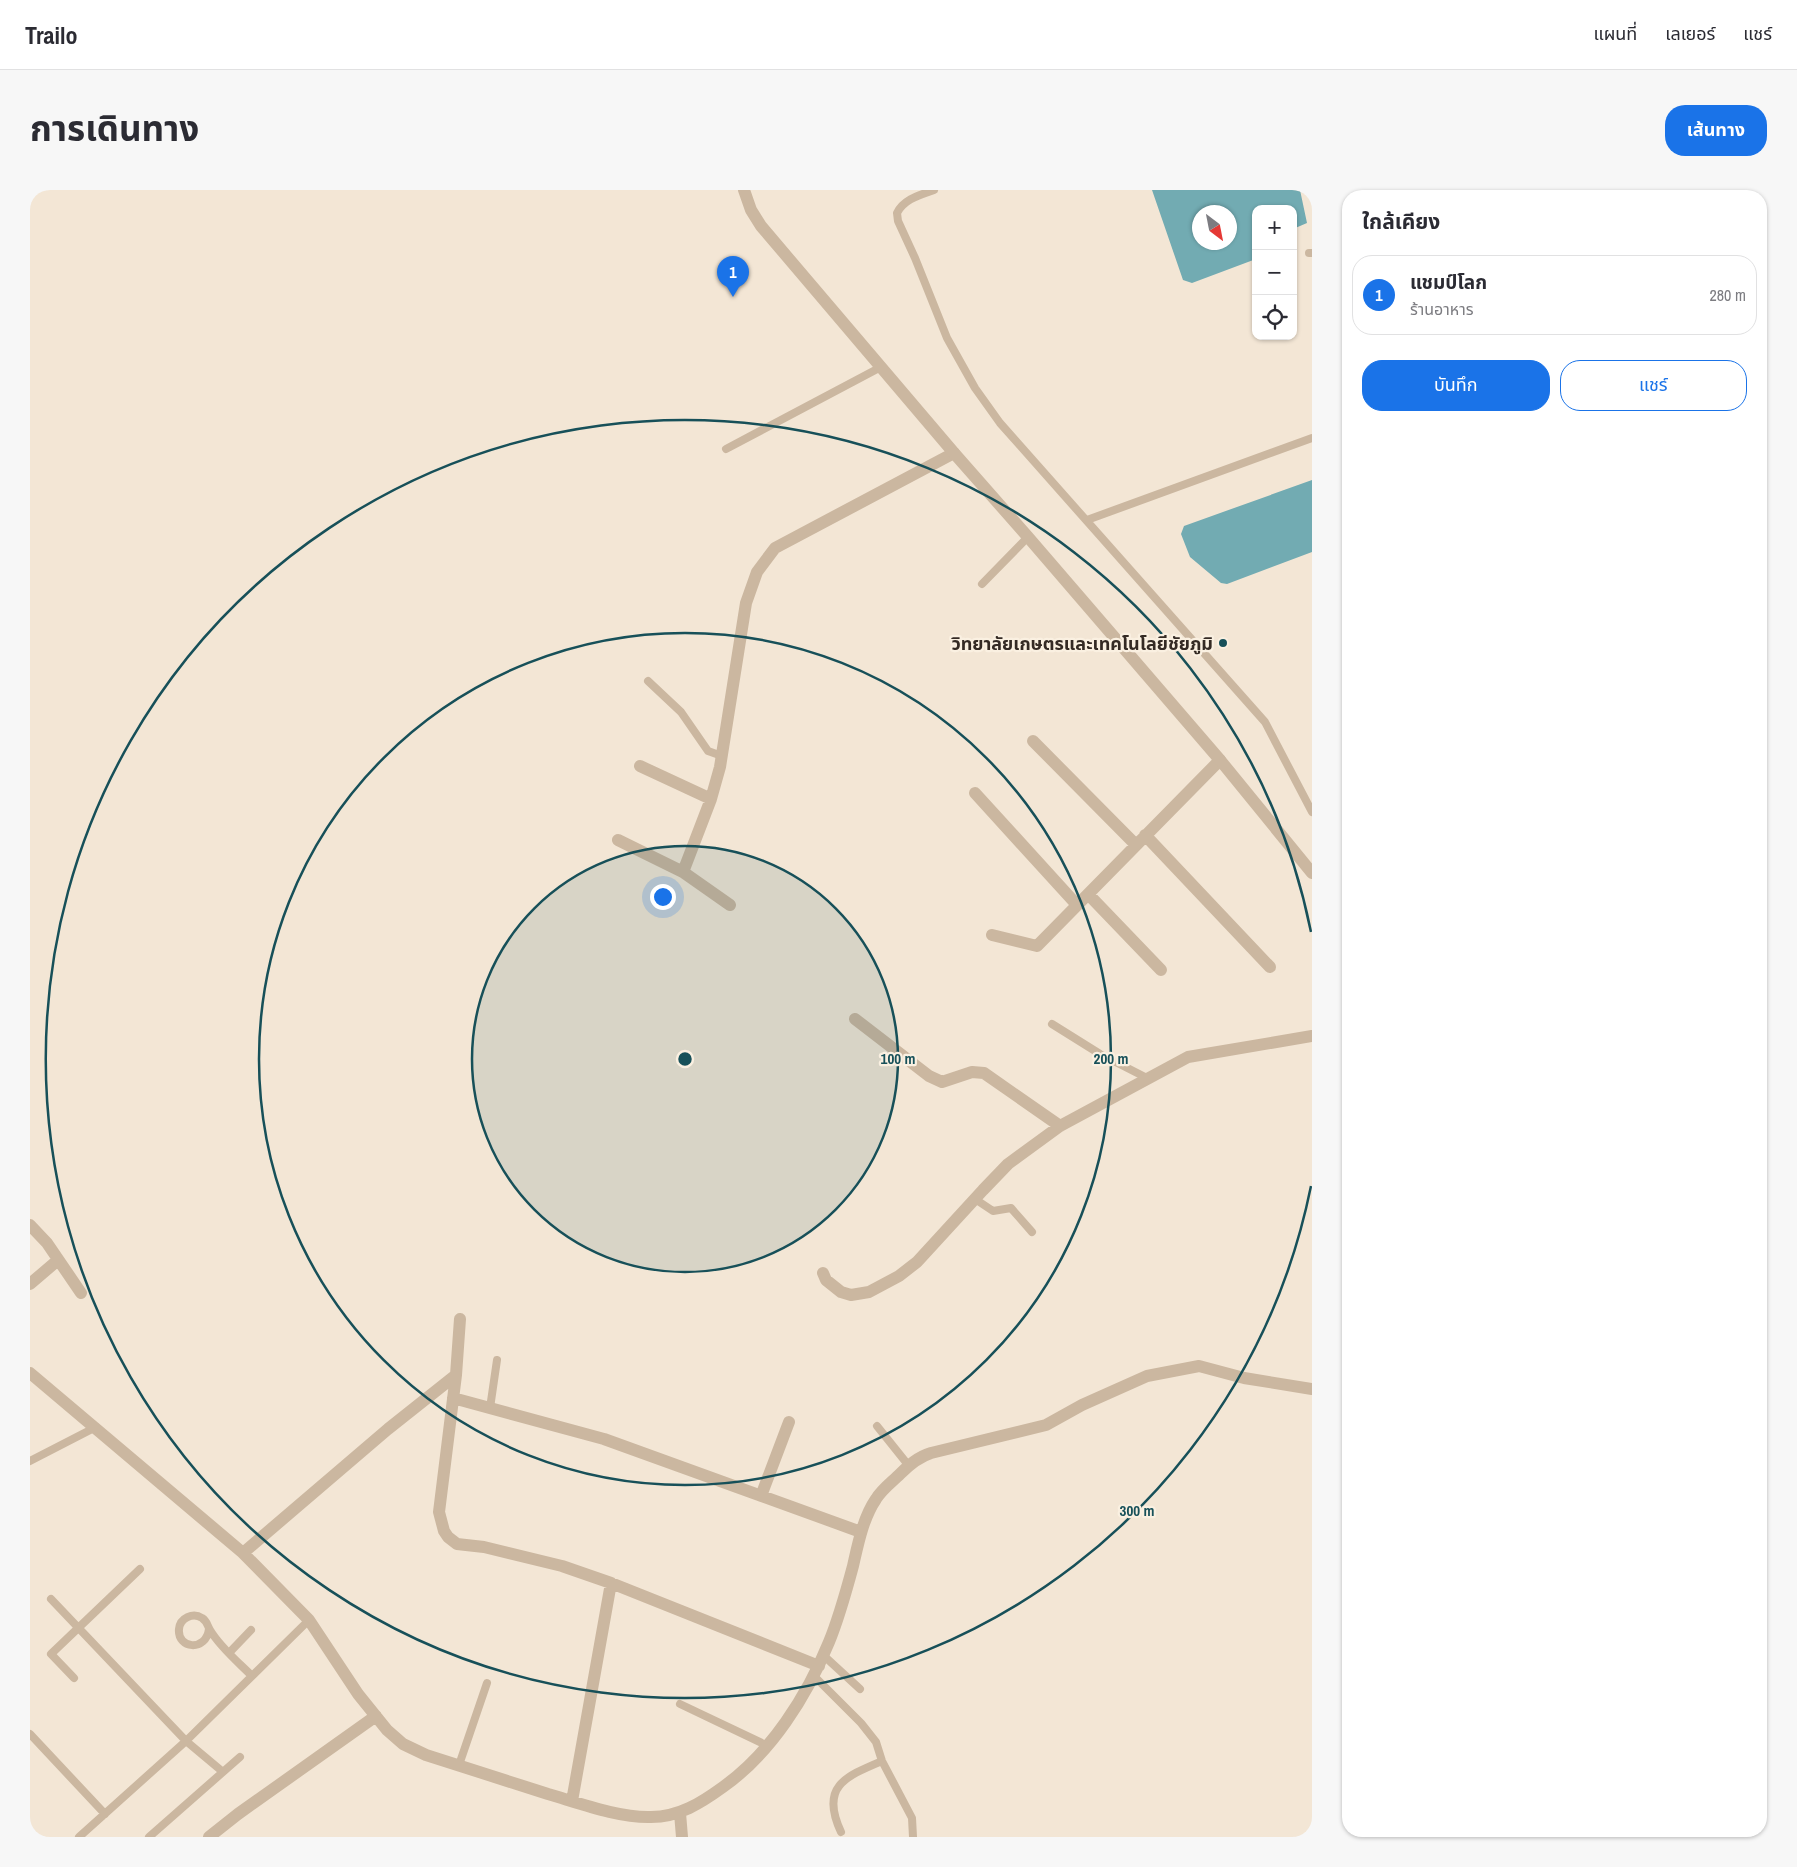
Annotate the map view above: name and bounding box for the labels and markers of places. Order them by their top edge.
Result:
pin: 1 [717,256,749,297]
place label: วิทยาลัยเกษตรและเทคโนโลยีชัยภูมิ [951,631,1213,656]
marker: วิทยาลัยเกษตรและเทคโนโลยีชัยภูมิ [1217,637,1229,649]
centre of rings [676,1050,694,1068]

